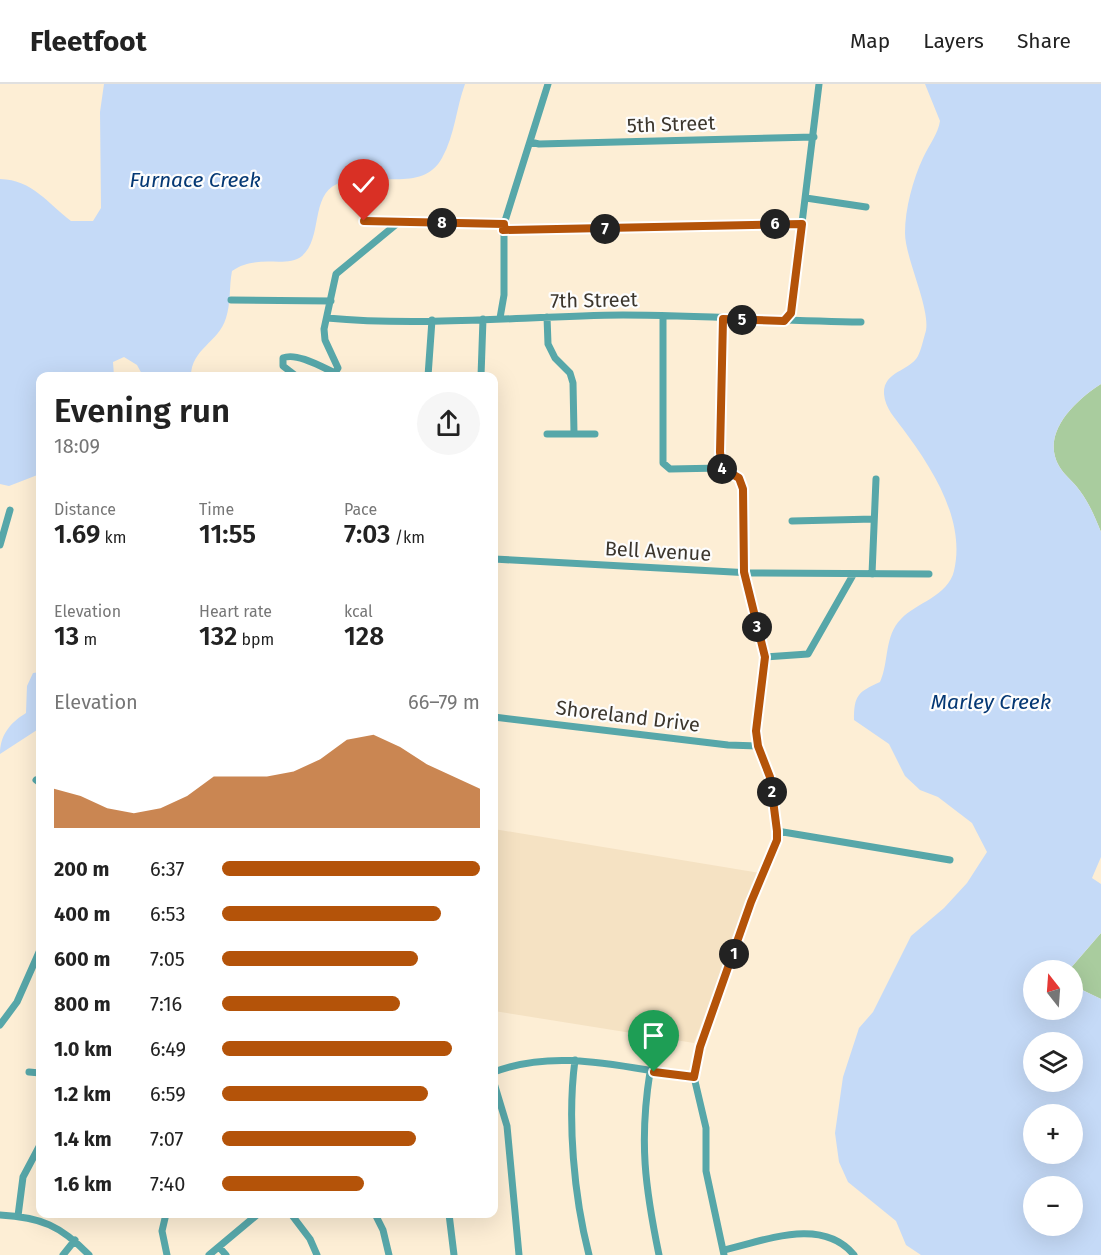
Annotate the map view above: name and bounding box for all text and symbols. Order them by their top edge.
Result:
text: Fleetfoot [30,25,146,58]
text: Map [850,28,890,54]
text: Layers [923,28,984,54]
text: Share [1017,28,1071,54]
street label: 5th Street [626,110,716,138]
pin [338,159,389,221]
water label: Furnace Creek [129,167,261,193]
icon: check [347,168,380,201]
pin: 8 [427,208,457,238]
pin: 6 [760,209,790,239]
text: 8 [437,213,447,232]
pin: 7 [590,214,620,244]
text: 6 [770,214,780,233]
text: 7 [601,219,609,238]
street label: 7th Street [550,287,639,313]
pin: 5 [727,305,757,335]
text: 5 [738,310,746,329]
text: Evening run [54,391,230,431]
button: share [417,392,480,455]
text: 18:09 [54,434,100,458]
pin: 4 [707,454,737,484]
text: 4 [717,459,727,478]
text: Distance [54,500,116,519]
text: Time [199,500,234,519]
text: Pace [344,500,377,519]
text: 1.69 [54,519,100,550]
text: 11:55 [199,519,256,550]
text: 7:03 [344,519,390,550]
text: km [100,528,126,547]
text: /km [390,528,425,547]
street label: Bell Avenue [604,536,712,566]
text: Elevation [54,602,121,621]
text: Heart rate [199,602,272,621]
text: kcal [344,602,373,621]
pin: 3 [742,612,772,642]
text: 3 [753,617,761,636]
text: 13 [54,621,79,652]
text: 132 [199,621,237,652]
text: 128 [344,621,384,652]
text: m [79,630,97,649]
text: bpm [237,630,274,649]
water label: Marley Creek [931,689,1051,715]
text: Elevation [54,690,138,714]
text: 66–79 m [408,690,480,714]
street label: Shoreland Drive [555,695,701,737]
pin: 2 [757,777,787,807]
text: 2 [768,782,776,801]
text: 200 m [54,857,109,881]
text: 6:37 [150,857,184,881]
text: 400 m [54,902,110,926]
text: 6:53 [150,902,185,926]
pin: 1 [719,939,749,969]
text: 1 [730,944,738,963]
text: 600 m [54,947,110,971]
text: 7:05 [150,947,185,971]
north arrow [1023,960,1083,1020]
map controls [1023,960,1083,1236]
text: 800 m [54,992,111,1016]
text: 7:16 [150,992,182,1016]
pin [628,1010,679,1072]
icon: arrive [637,1019,670,1052]
button: layers [1023,1032,1083,1092]
text: 1.0 km [54,1037,112,1061]
text: 6:49 [150,1037,186,1061]
text: 1.2 km [54,1082,111,1106]
text: 6:59 [150,1082,186,1106]
button: + [1023,1104,1083,1164]
text: 1.4 km [54,1127,112,1151]
text: 7:07 [150,1127,183,1151]
text: 1.6 km [54,1172,112,1196]
text: 7:40 [150,1172,185,1196]
button: − [1023,1176,1083,1236]

